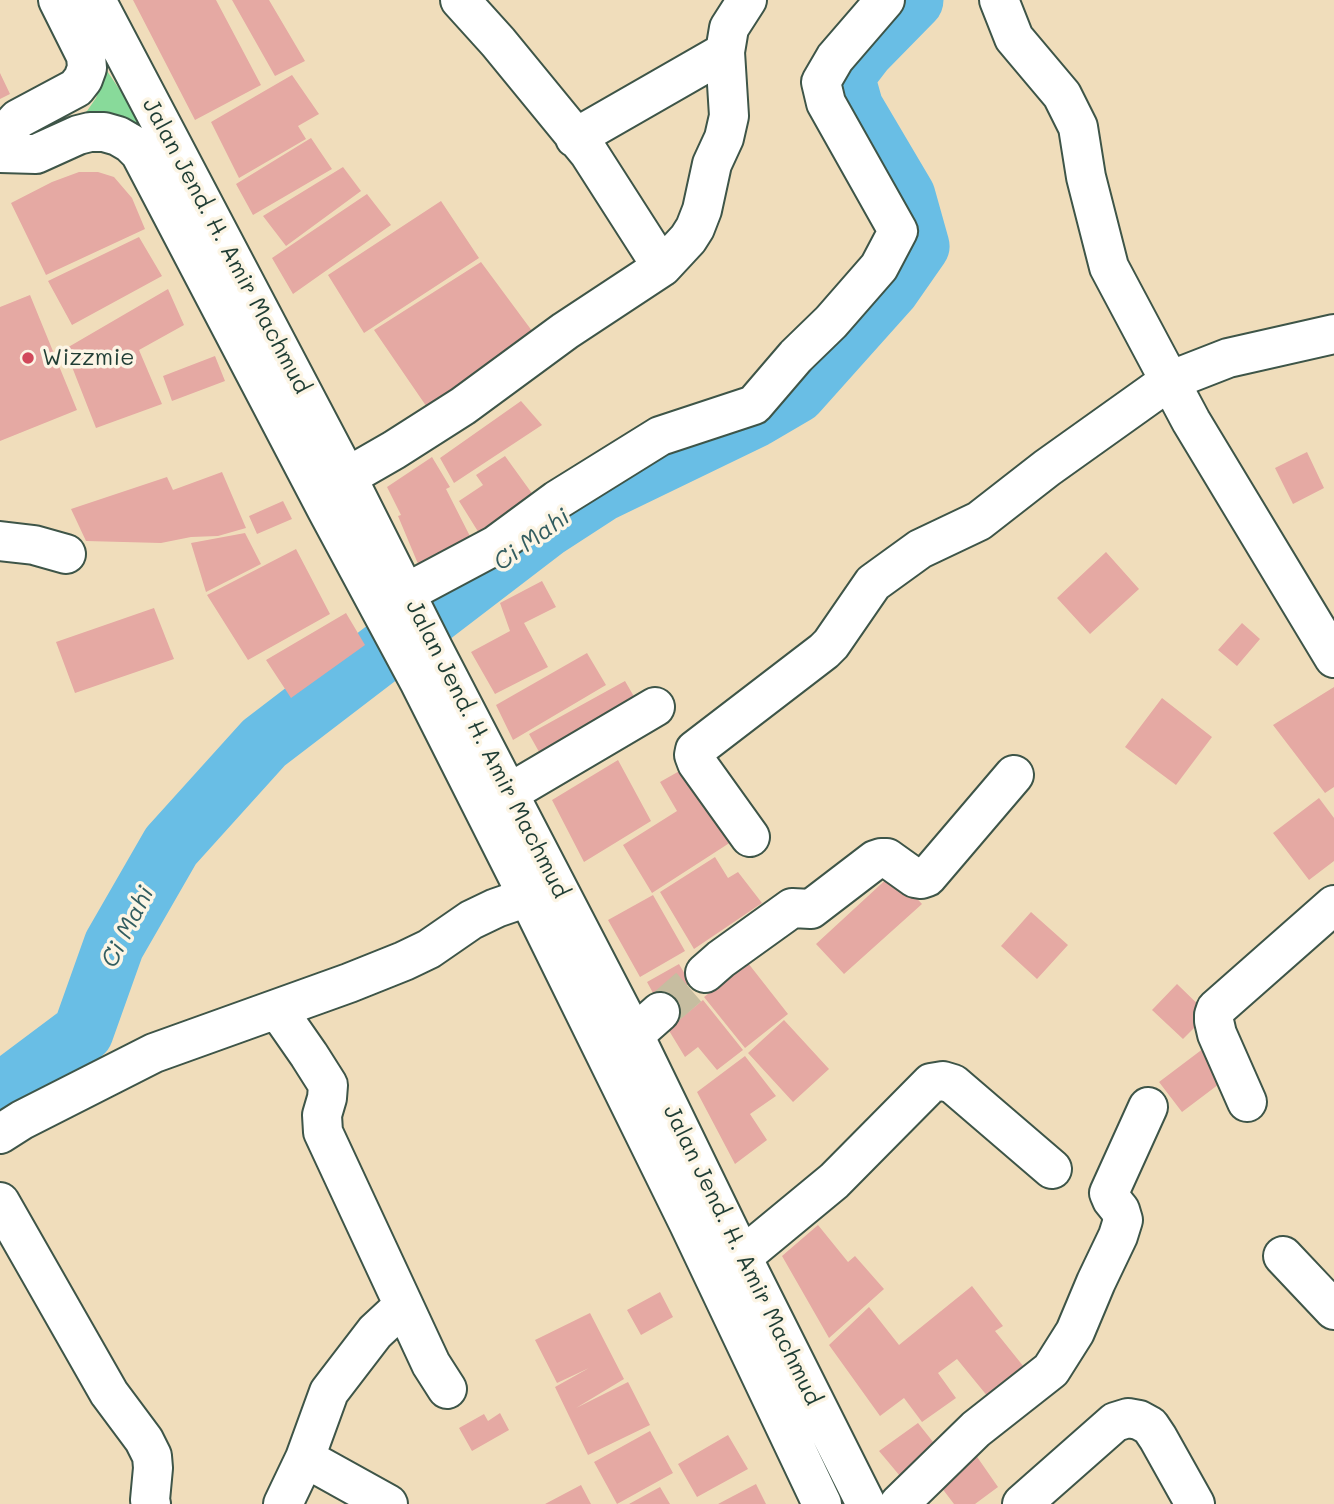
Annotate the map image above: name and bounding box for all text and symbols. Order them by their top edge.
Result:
street label: Jalan Jend. H. Amir Machmud [136,93,316,399]
place label: Wizzmie [42,344,134,372]
marker: Wizzmie [20,350,36,366]
water label: Ci Mahi [488,503,576,577]
street label: Jalan Jend. H. Amir Machmud [400,595,574,903]
water label: Ci Mahi [95,882,161,972]
street label: Jalan Jend. H. Amir Machmud [657,1100,827,1410]

